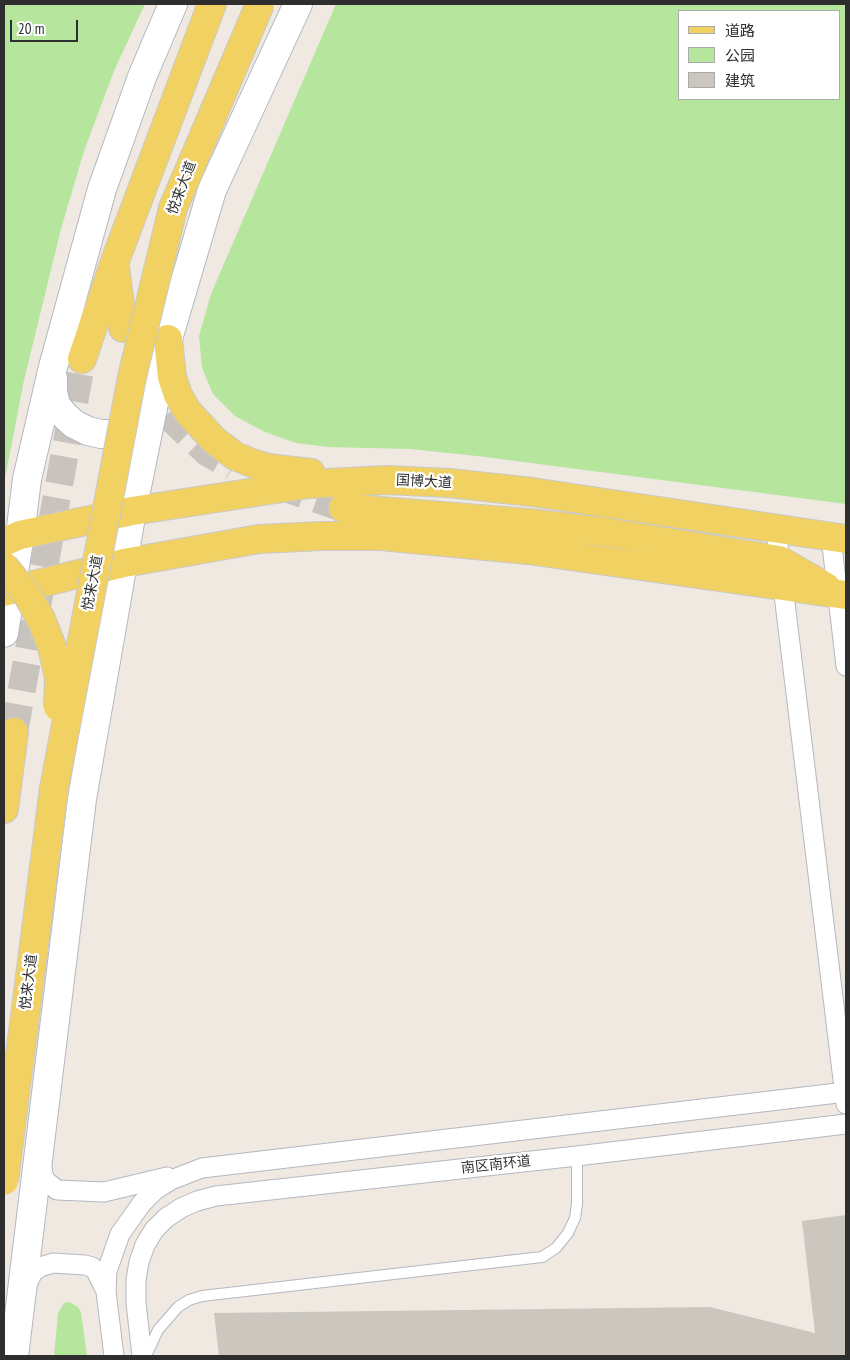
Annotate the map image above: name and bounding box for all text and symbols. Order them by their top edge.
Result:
scale bar [12,10,80,42]
legend [678,10,840,100]
text: 20 m [18,19,44,38]
text: 道路 [725,21,755,40]
text: 公园 [725,46,755,65]
text: 建筑 [725,71,755,90]
street label: 悦来大道 [164,159,200,217]
street label: 国博大道 [396,472,452,492]
street label: 悦来大道 [79,554,107,612]
street label: 悦来大道 [17,953,41,1011]
street label: 南区南环道 [460,1153,532,1177]

